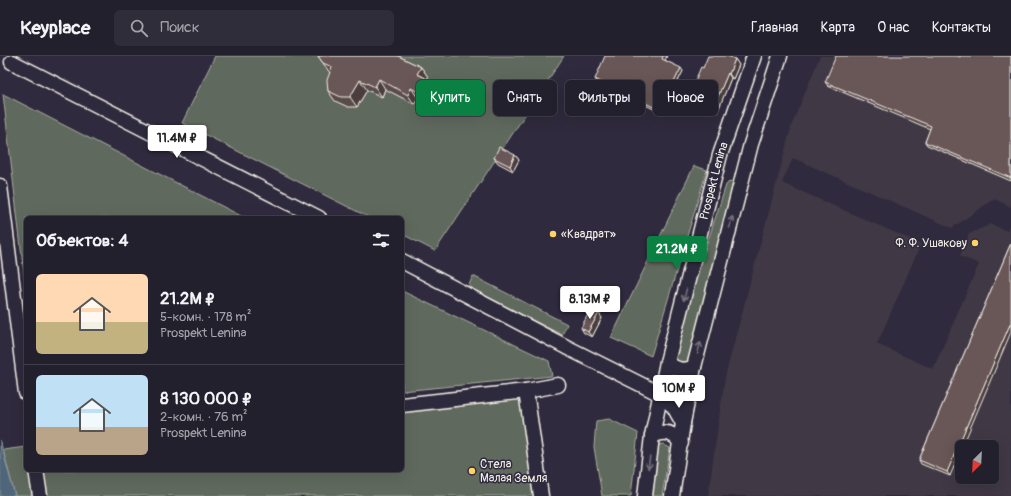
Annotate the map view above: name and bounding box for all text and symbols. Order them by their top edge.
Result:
search box [114,10,394,46]
text: Keyplace [20,16,90,40]
icon: search [128,17,150,39]
text: Поиск [160,18,199,37]
text: Главная [751,19,798,36]
text: Карта [820,19,855,36]
text: О нас [877,19,910,36]
text: Контакты [932,19,991,36]
chip: Купить [416,80,485,116]
chip: Снять [493,80,557,116]
chip: Фильтры [565,80,645,116]
chip: Новое [653,80,718,116]
pin: 11.4M ₽ [140,125,214,159]
text: 11.4M ₽ [157,130,197,146]
street label: Prospekt Lenina [697,140,732,222]
one-way arrow [728,215,736,228]
place label: «Квадрат» [561,227,616,242]
icon: filters [370,229,392,251]
marker: «Квадрат» [548,229,558,239]
text: Объектов: 4 [36,230,128,251]
pin: 21.2M ₽ [640,236,714,270]
place label: Ф. Ф. Ушакову [896,236,967,251]
marker: Ф. Ф. Ушакову [970,238,980,248]
text: 21.2M ₽ [656,241,698,257]
pin: 8.13M ₽ [553,286,627,320]
text: 21.2M ₽ [160,288,216,309]
one-way arrow [680,288,688,301]
icon: home [68,290,116,338]
text: 8.13M ₽ [569,291,611,307]
text: 5-комн. · 178 m² [160,309,251,325]
text: Prospekt Lenina [160,325,247,341]
one-way arrow [696,341,704,354]
pin: 10M ₽ [651,375,707,409]
text: 10M ₽ [662,380,696,396]
text: 8 130 000 ₽ [160,388,252,409]
icon: home [68,391,116,439]
text: 2-комн. · 76 m² [160,409,248,425]
text: Prospekt Lenina [160,425,247,441]
north arrow [955,440,999,484]
map controls [955,440,999,484]
one-way arrow [645,456,653,469]
place label: Стела Малая Земля [480,457,548,486]
marker: Стела Малая Земля [467,466,477,476]

